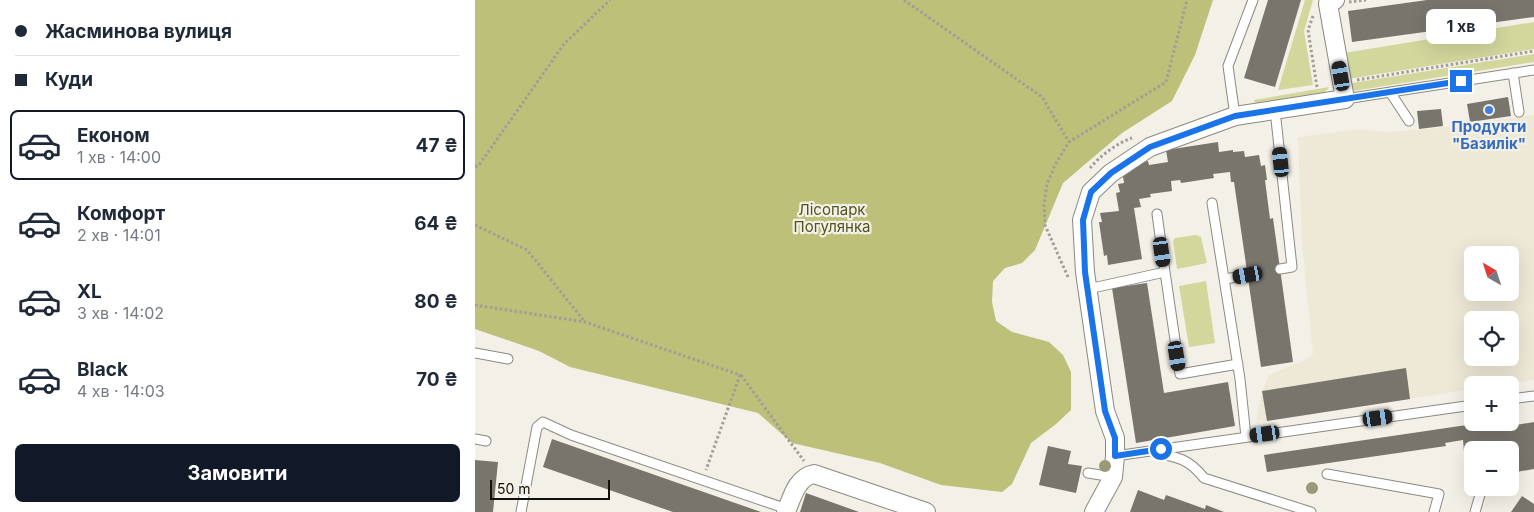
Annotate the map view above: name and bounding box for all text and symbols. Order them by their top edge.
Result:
callout: 1 хв [1426,8,1496,44]
text: 1 хв [1446,16,1476,36]
text: Жасминова вулиця [45,20,232,43]
car [1331,60,1350,92]
text: Куди [45,68,93,91]
route end [1450,70,1472,92]
marker: Продукти "Базилік" [1483,104,1495,116]
place label: Продукти "Базилік" [1452,117,1526,153]
icon: car [17,123,62,168]
text: Економ [77,124,150,147]
text: 47 ₴ [416,134,458,157]
car [1271,146,1290,178]
text: 1 хв · 14:00 [77,147,161,167]
park label: Лісопарк Погулянка [793,200,871,236]
icon: car [17,201,62,246]
text: Комфорт [77,202,165,225]
text: 64 ₴ [414,212,458,235]
text: 2 хв · 14:01 [77,225,161,245]
car [1152,236,1171,268]
north arrow [1464,246,1519,301]
map controls [1464,246,1519,496]
car [1231,265,1264,285]
icon: car [17,279,62,324]
text: XL [77,280,102,303]
text: 80 ₴ [414,290,458,313]
text: 3 хв · 14:02 [77,303,164,323]
button: locate [1464,311,1519,366]
car [1167,340,1186,372]
icon: car [17,357,62,402]
text: Black [77,358,128,381]
text: 70 ₴ [416,368,458,391]
button: + [1464,376,1519,431]
text: 4 хв · 14:03 [77,381,165,401]
car [1362,408,1393,428]
car [1249,424,1280,444]
route start [1150,438,1172,460]
button: − [1464,441,1519,496]
button: Замовити [15,444,460,502]
scale bar [490,477,610,500]
text: 50 m [497,480,531,497]

